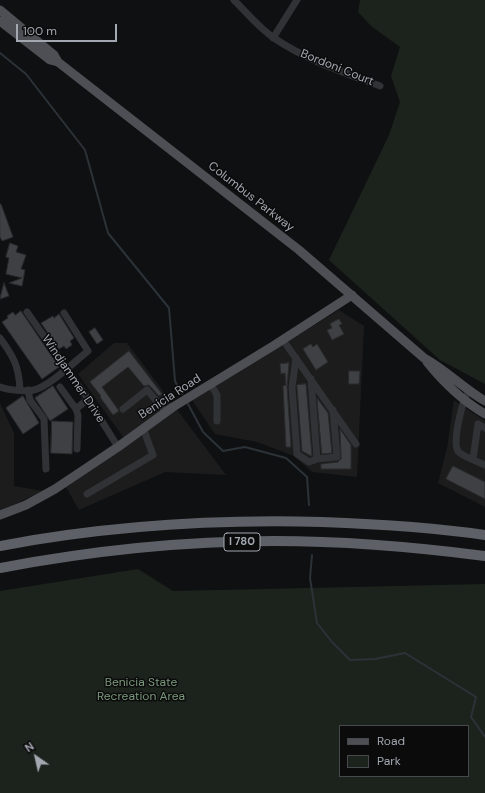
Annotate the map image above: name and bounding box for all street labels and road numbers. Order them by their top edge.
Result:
street label: Bordoni Court [298,47,376,89]
street label: Columbus Parkway [205,159,297,235]
street label: Windjammer Drive [38,332,108,426]
street label: Benicia Road [136,372,204,422]
road number: I 780 [224,533,260,551]

